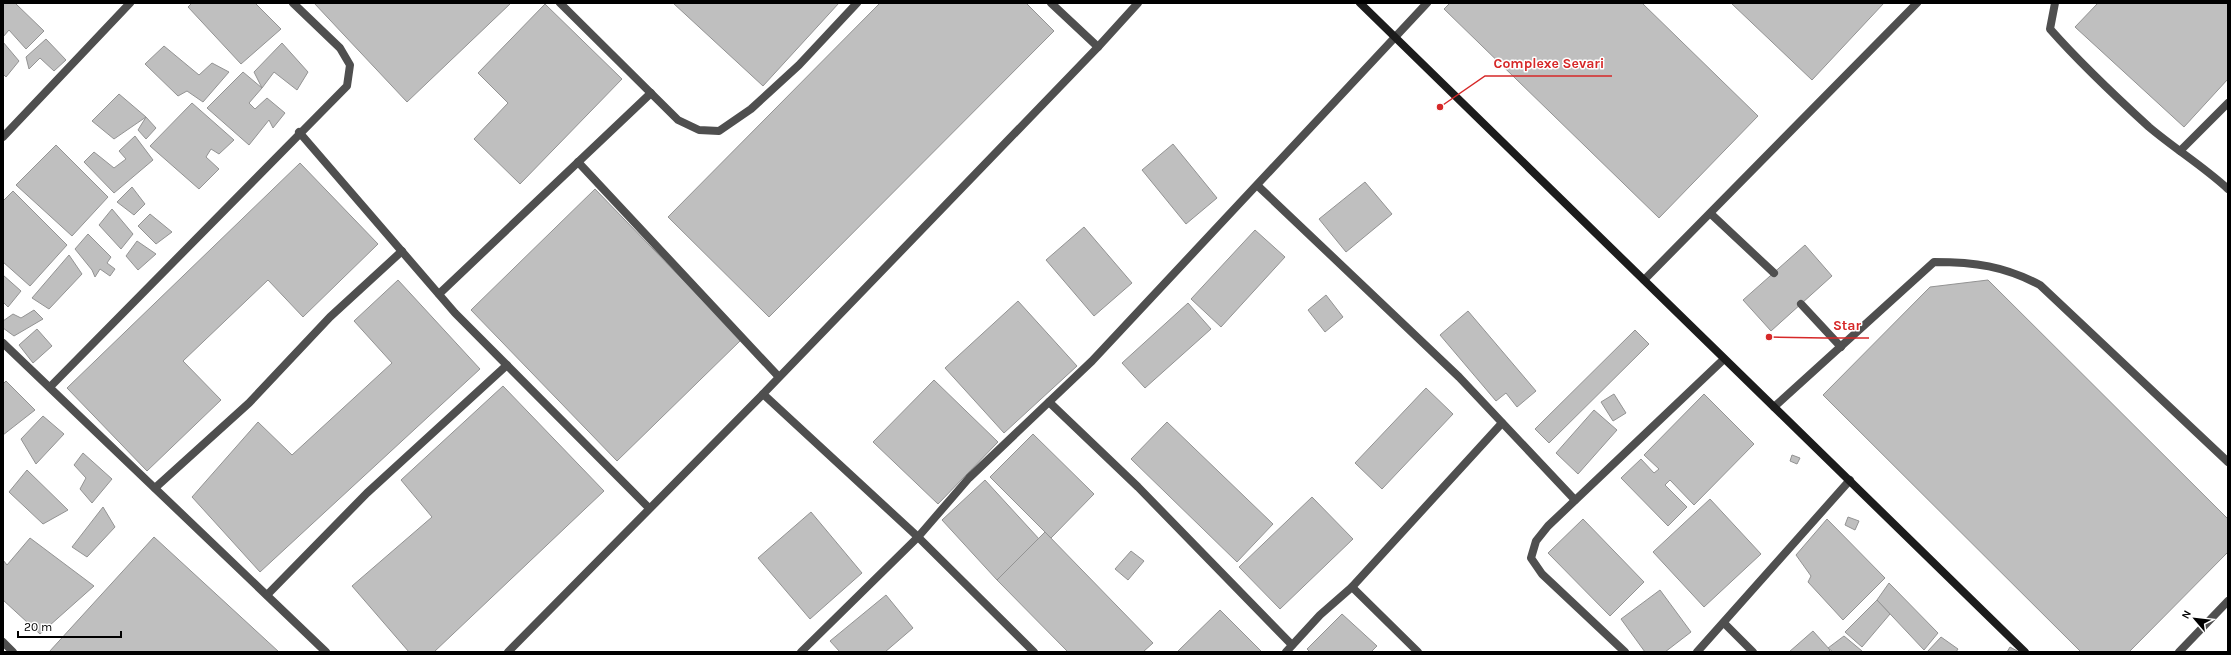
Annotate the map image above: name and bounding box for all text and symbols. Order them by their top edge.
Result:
callout: Complexe Sevari [1485,50,1612,76]
text: Complexe Sevari [1494,55,1604,72]
callout: Star [1825,312,1869,338]
text: Star [1833,317,1862,334]
north arrow [2175,599,2215,639]
text: N [2179,608,2194,621]
scale bar [18,613,121,639]
text: 20 m [24,620,52,634]

